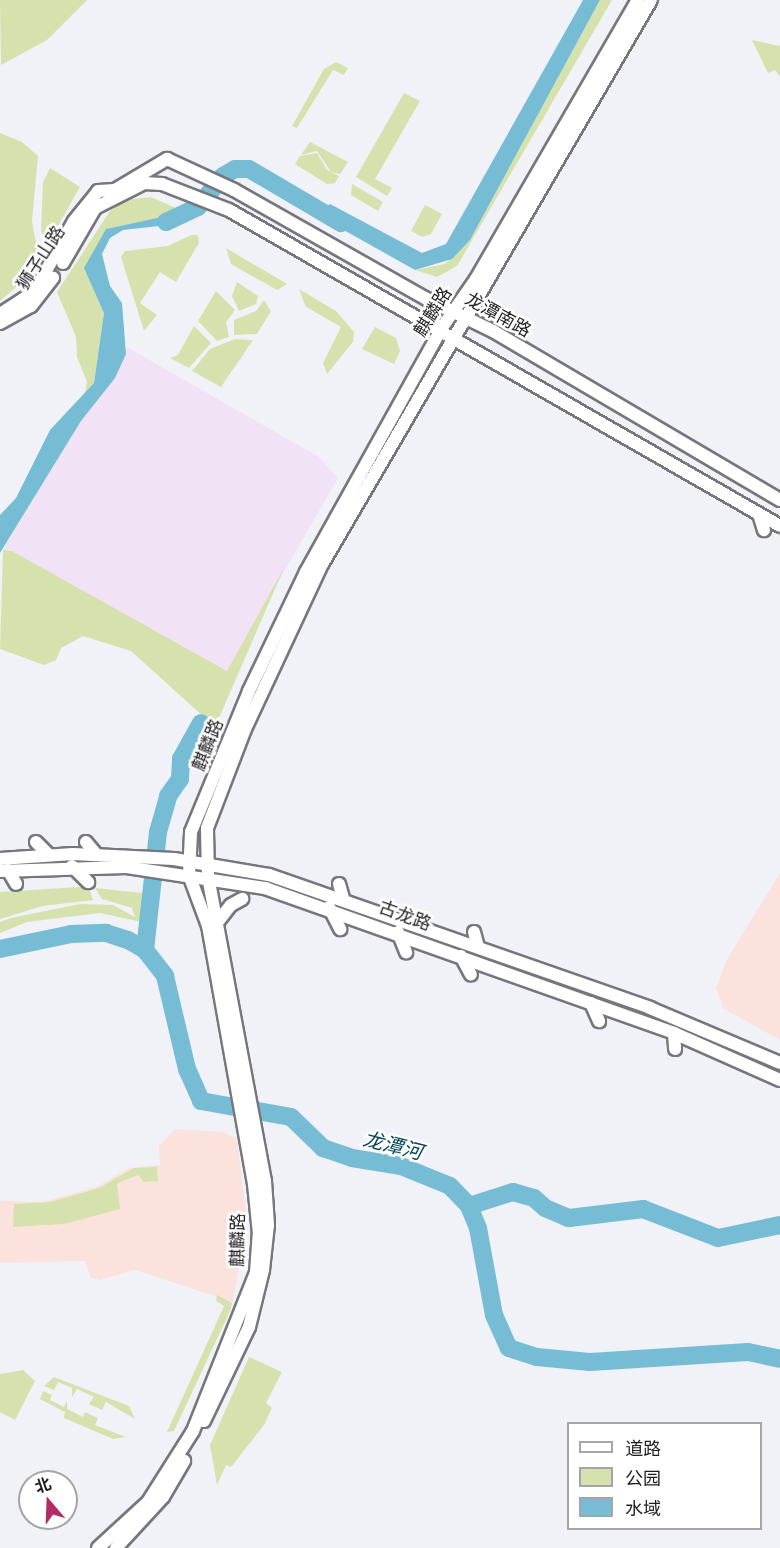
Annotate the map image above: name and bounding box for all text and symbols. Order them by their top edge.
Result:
street label: 狮子山路 [12,222,70,294]
street label: 麒麟路 [410,283,456,341]
street label: 龙潭南路 [461,288,535,342]
street label: 麒麟路 [188,716,228,774]
street label: 古龙路 [376,897,434,935]
water label: 龙潭河 [361,1126,425,1164]
street label: 麒麟路 [227,1213,249,1267]
legend [567,1422,762,1530]
text: 道路 [625,1437,661,1460]
text: 公园 [625,1467,661,1490]
north arrow [18,1470,78,1530]
text: 北 [32,1473,54,1497]
text: 水域 [625,1497,661,1520]

